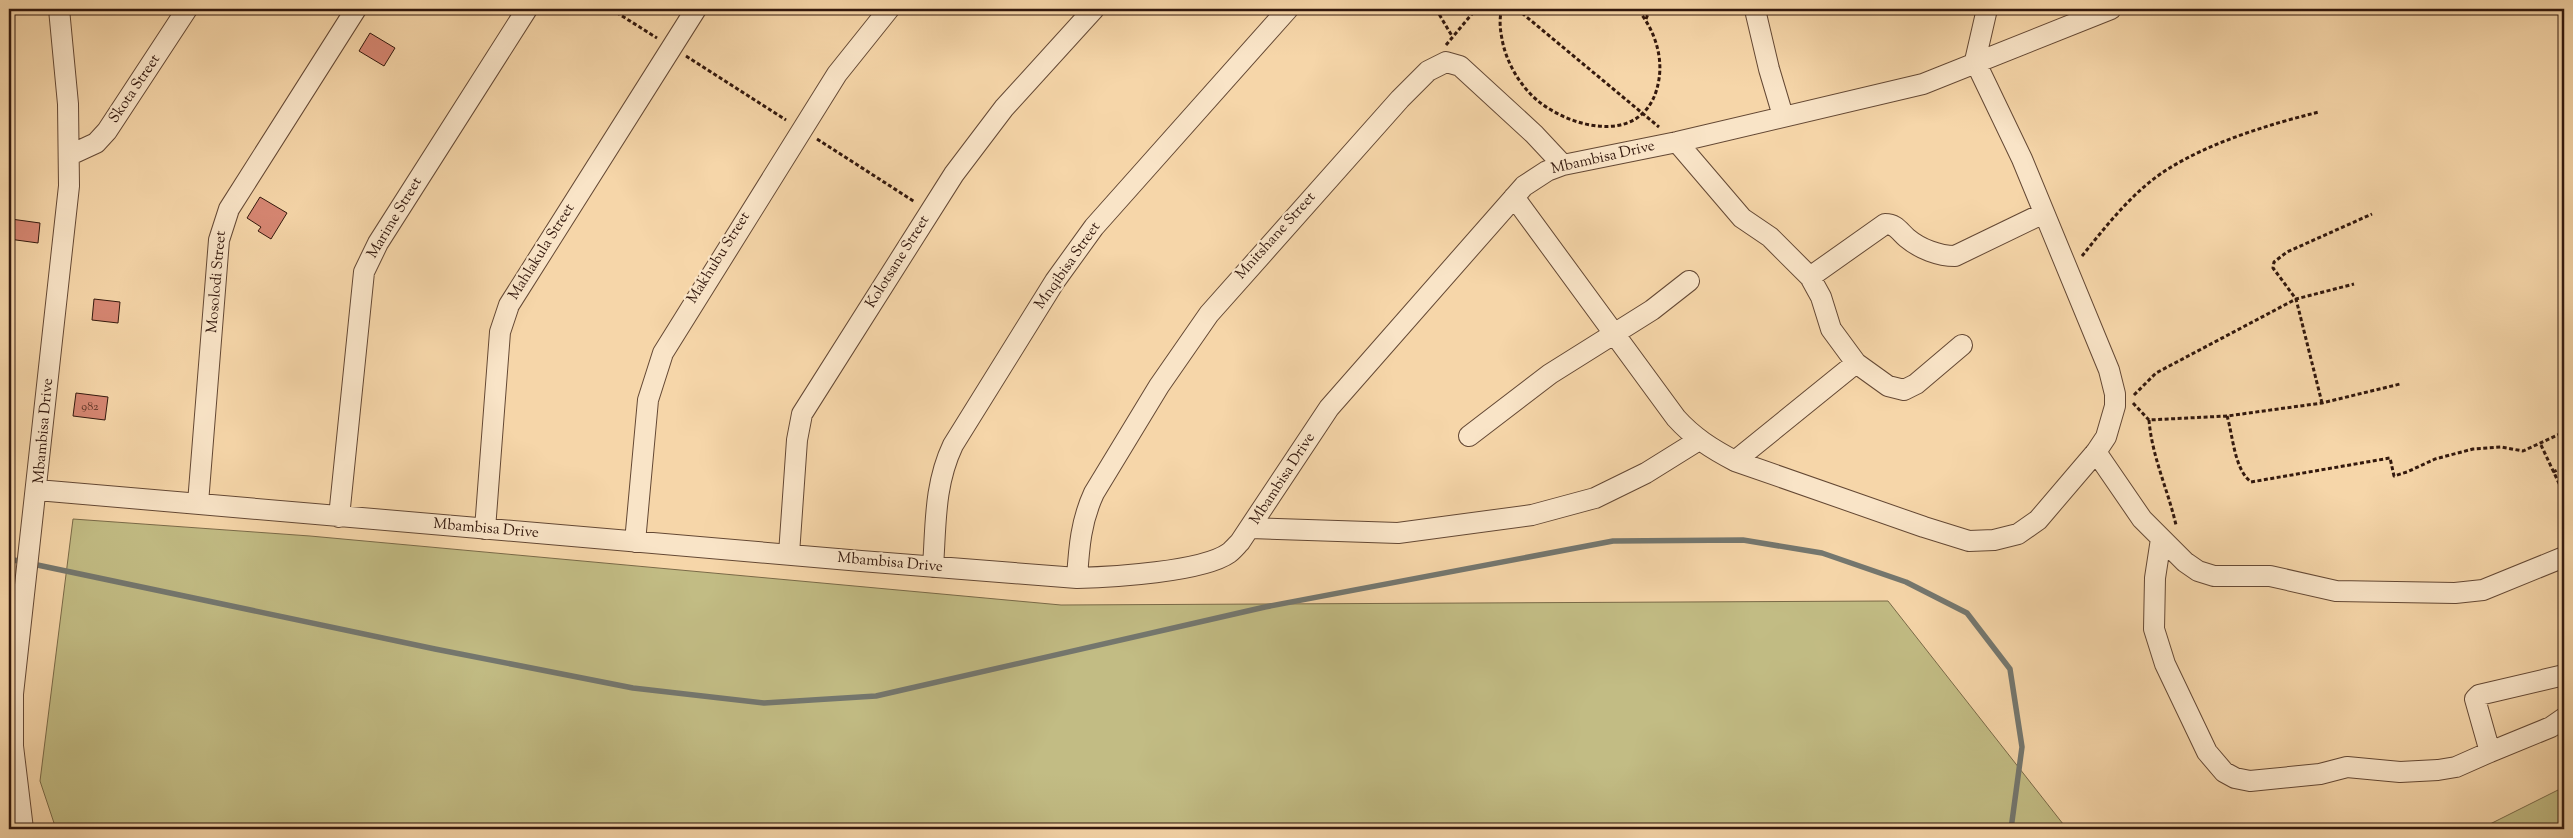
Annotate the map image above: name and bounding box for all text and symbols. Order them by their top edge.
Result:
street label: Skota Street [104,50,166,128]
street label: Mbambisa Drive [1549,136,1657,180]
street label: Marime Street [362,173,428,263]
street label: Mnitshane Street [1231,188,1321,284]
street label: Mahlakula Street [504,200,580,304]
street label: Makhubu Street [682,208,756,308]
street label: Kolotsane Street [861,211,935,313]
street label: Mnqibisa Street [1030,218,1106,314]
street label: Mosolodi Street [202,230,232,334]
street label: Mbambisa Drive [29,377,59,485]
house number: 982 [81,398,99,416]
street label: Mbambisa Drive [1245,429,1321,529]
street label: Mbambisa Drive [432,514,540,544]
street label: Mbambisa Drive [836,548,944,578]

